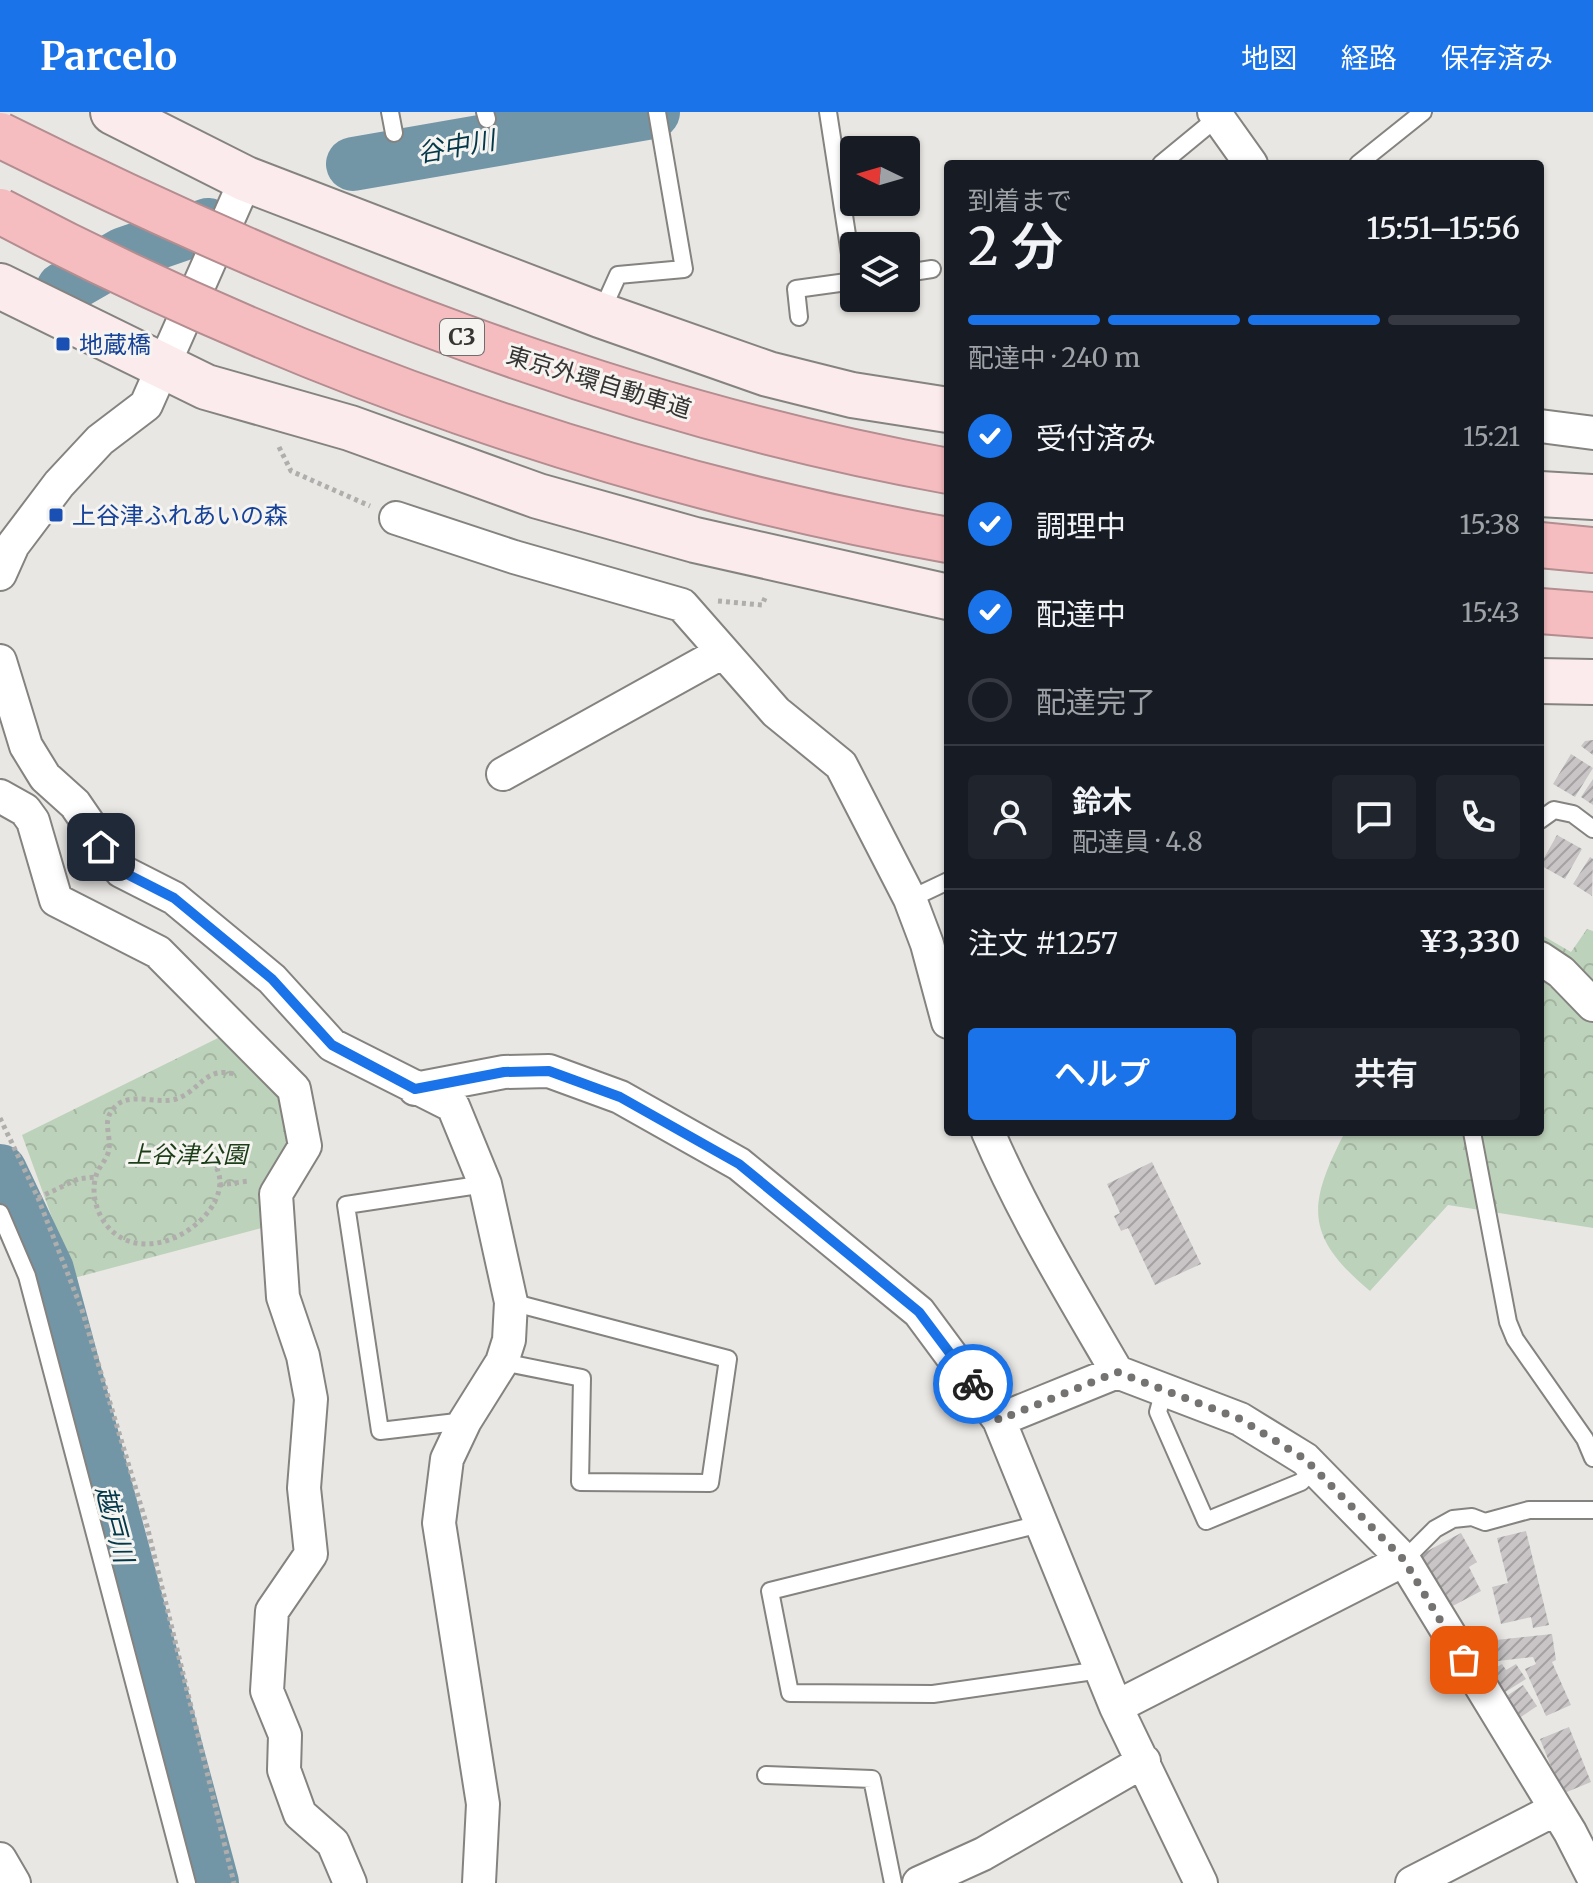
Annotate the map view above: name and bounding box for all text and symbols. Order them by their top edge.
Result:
text: Parcelo [40,33,177,80]
text: 地図 [1241,40,1297,76]
text: 経路 [1341,40,1397,76]
text: 保存済み [1441,40,1553,76]
water label: 谷中川 [415,122,500,169]
north arrow [840,136,920,216]
map controls [840,136,920,312]
text: 到着まで [968,184,1072,217]
text: 15:51–15:56 [1367,209,1520,247]
text: 2 分 [968,214,1063,279]
button: layers [840,232,920,312]
road number: C3 [440,319,484,355]
place label: 地蔵橋 [79,329,151,360]
marker: 地蔵橋 [54,335,72,353]
street label: 東京外環自動車道 [503,339,695,425]
text: 配達中 · 240 m [968,341,1140,374]
icon: check [968,414,1012,458]
text: 受付済み [1036,419,1156,457]
text: 15:21 [1463,420,1520,453]
place label: 上谷津ふれあいの森 [72,500,288,531]
icon: check [968,502,1012,546]
marker: 上谷津ふれあいの森 [47,506,65,524]
text: 調理中 [1036,507,1126,545]
text: 15:38 [1460,508,1520,541]
icon: check [968,590,1012,634]
text: 配達中 [1036,595,1126,633]
text: 15:43 [1461,596,1520,629]
text: 配達完了 [1036,683,1156,721]
button: person [968,775,1052,859]
button: chat [1332,775,1416,859]
button: phone [1436,775,1520,859]
text: 鈴木 [1072,782,1132,820]
pin [67,813,135,881]
icon: home [79,825,123,869]
text: 配達員 · 4.8 [1072,825,1203,858]
text: ¥3,330 [1419,922,1520,960]
text: 注文 #1257 [968,924,1118,962]
button: ヘルプ [968,1028,1236,1120]
button: 共有 [1252,1028,1520,1120]
park label: 上谷津公園 [127,1139,250,1170]
courier [933,1344,1013,1424]
icon: bike [951,1362,995,1406]
water label: 越戸川 [89,1482,142,1569]
pin [1430,1626,1498,1694]
icon: bag [1442,1638,1486,1682]

